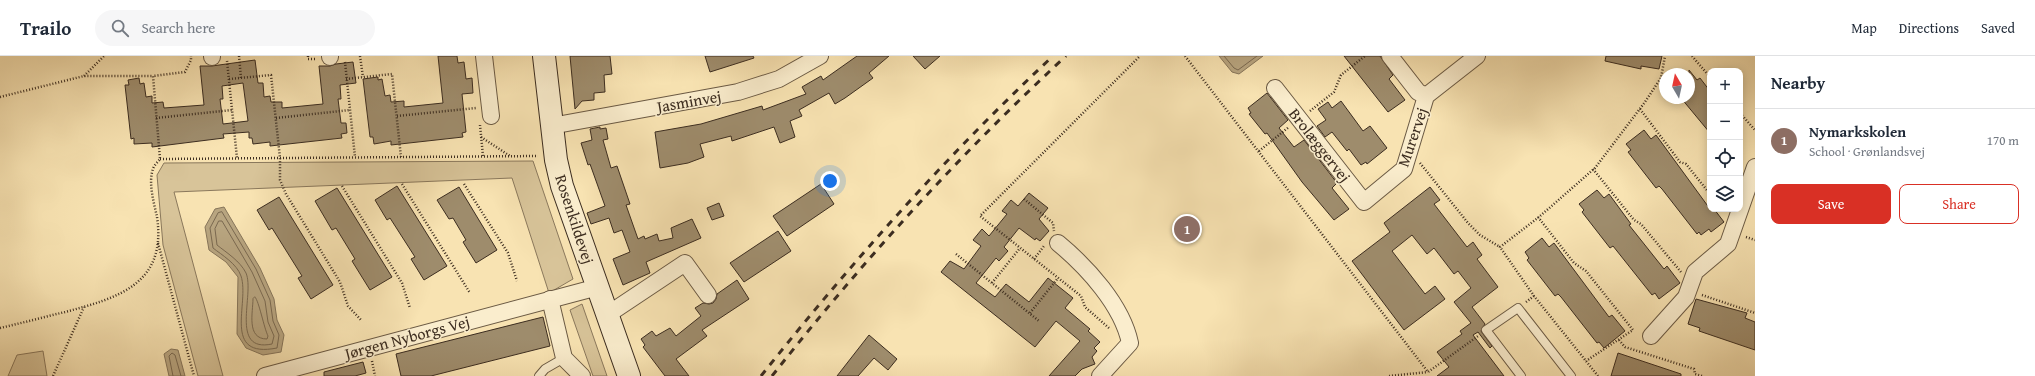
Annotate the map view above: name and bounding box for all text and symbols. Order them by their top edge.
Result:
search box [95,10,375,46]
text: Trailo [20,14,71,42]
icon: search [109,17,131,39]
text: Search here [141,17,215,38]
text: Map [1851,18,1877,38]
text: Directions [1899,18,1959,38]
text: Saved [1981,18,2015,38]
north arrow [1659,68,1695,104]
map controls [1707,68,1743,212]
button: + [1707,68,1743,104]
text: Nearby [1771,70,1825,95]
street label: Jasminvej [653,84,723,119]
street label: Brolæggervej [1283,103,1357,187]
street label: Murervej [1391,104,1433,170]
button: − [1707,104,1743,140]
text: Nymarkskolen [1809,121,1906,142]
text: 1 [1781,131,1787,150]
text: 170 m [1987,131,2019,150]
button: locate [1707,140,1743,176]
text: School · Grønlandsvej [1809,142,1925,161]
street label: Rosenkildevej [549,171,601,267]
your location [820,171,840,191]
button: layers [1707,176,1743,212]
button: Save [1771,184,1891,224]
button: Share [1899,184,2019,224]
pin: 1 [1174,214,1200,244]
street label: Jørgen Nyborgs Vej [340,309,472,366]

